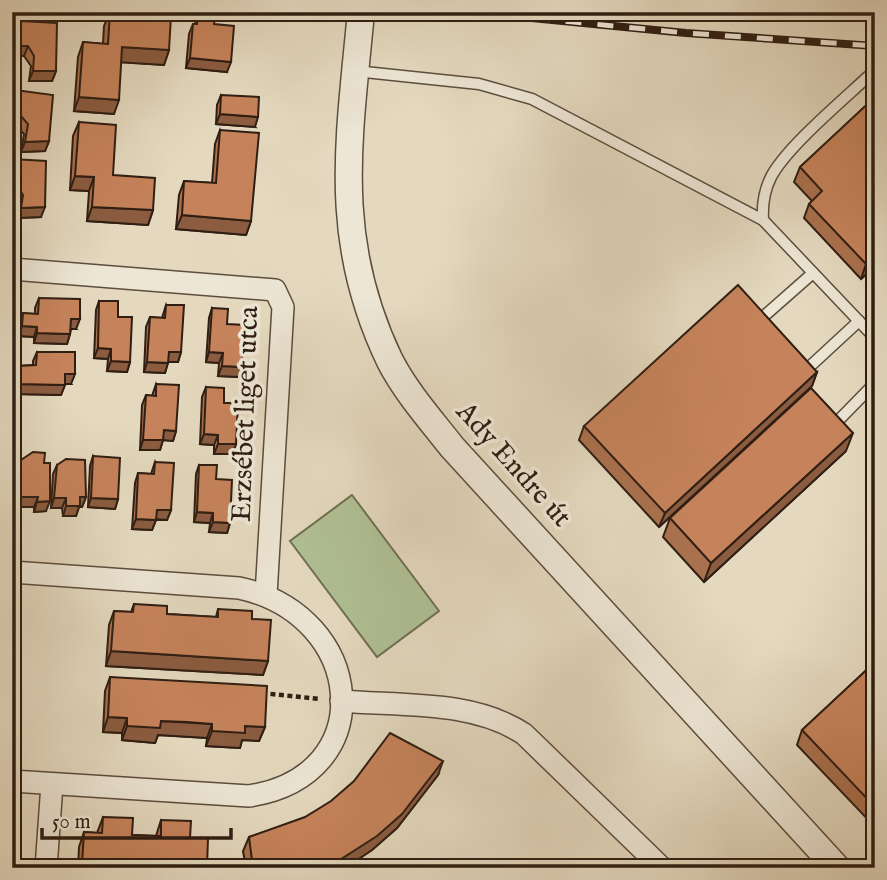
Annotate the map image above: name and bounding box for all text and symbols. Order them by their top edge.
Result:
street label: Erzsébet liget utca [225,305,267,523]
street label: Ady Endre út [447,394,579,535]
scale bar [42,796,231,840]
text: 50 m [52,809,91,836]

